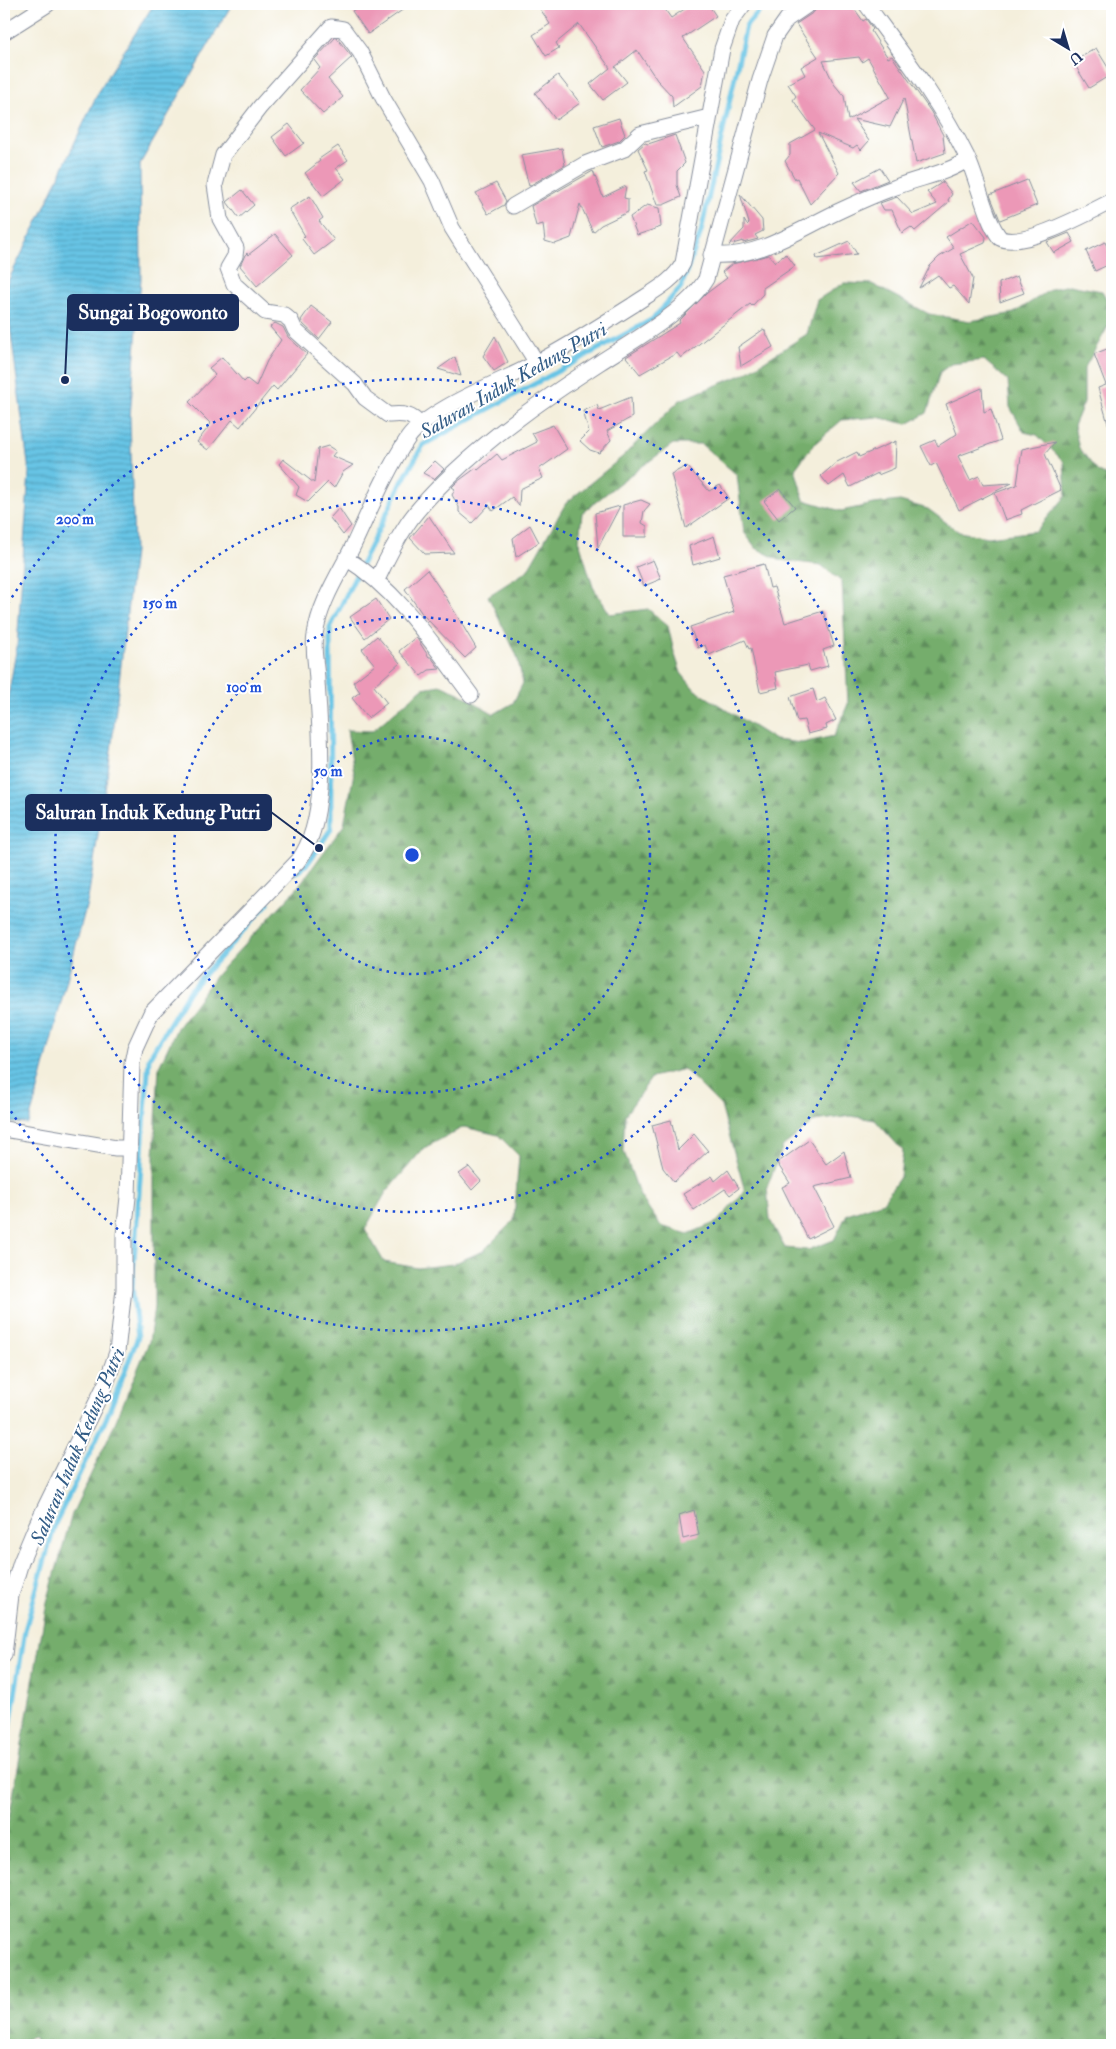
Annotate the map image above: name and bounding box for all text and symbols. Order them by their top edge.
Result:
north arrow [1044,22,1094,72]
text: U [1066,48,1086,68]
callout: Sungai Bogowonto [68,295,238,330]
text: Sungai Bogowonto [78,300,228,326]
water label: Saluran Induk Kedung Putri [414,316,612,445]
text: 200 m [56,510,94,529]
text: 150 m [143,594,177,613]
text: 100 m [226,678,262,697]
text: 50 m [314,762,343,781]
callout: Saluran Induk Kedung Putri [26,795,271,830]
text: Saluran Induk Kedung Putri [35,800,261,826]
centre of rings [403,846,421,864]
water label: Saluran Induk Kedung Putri [24,1343,131,1550]

